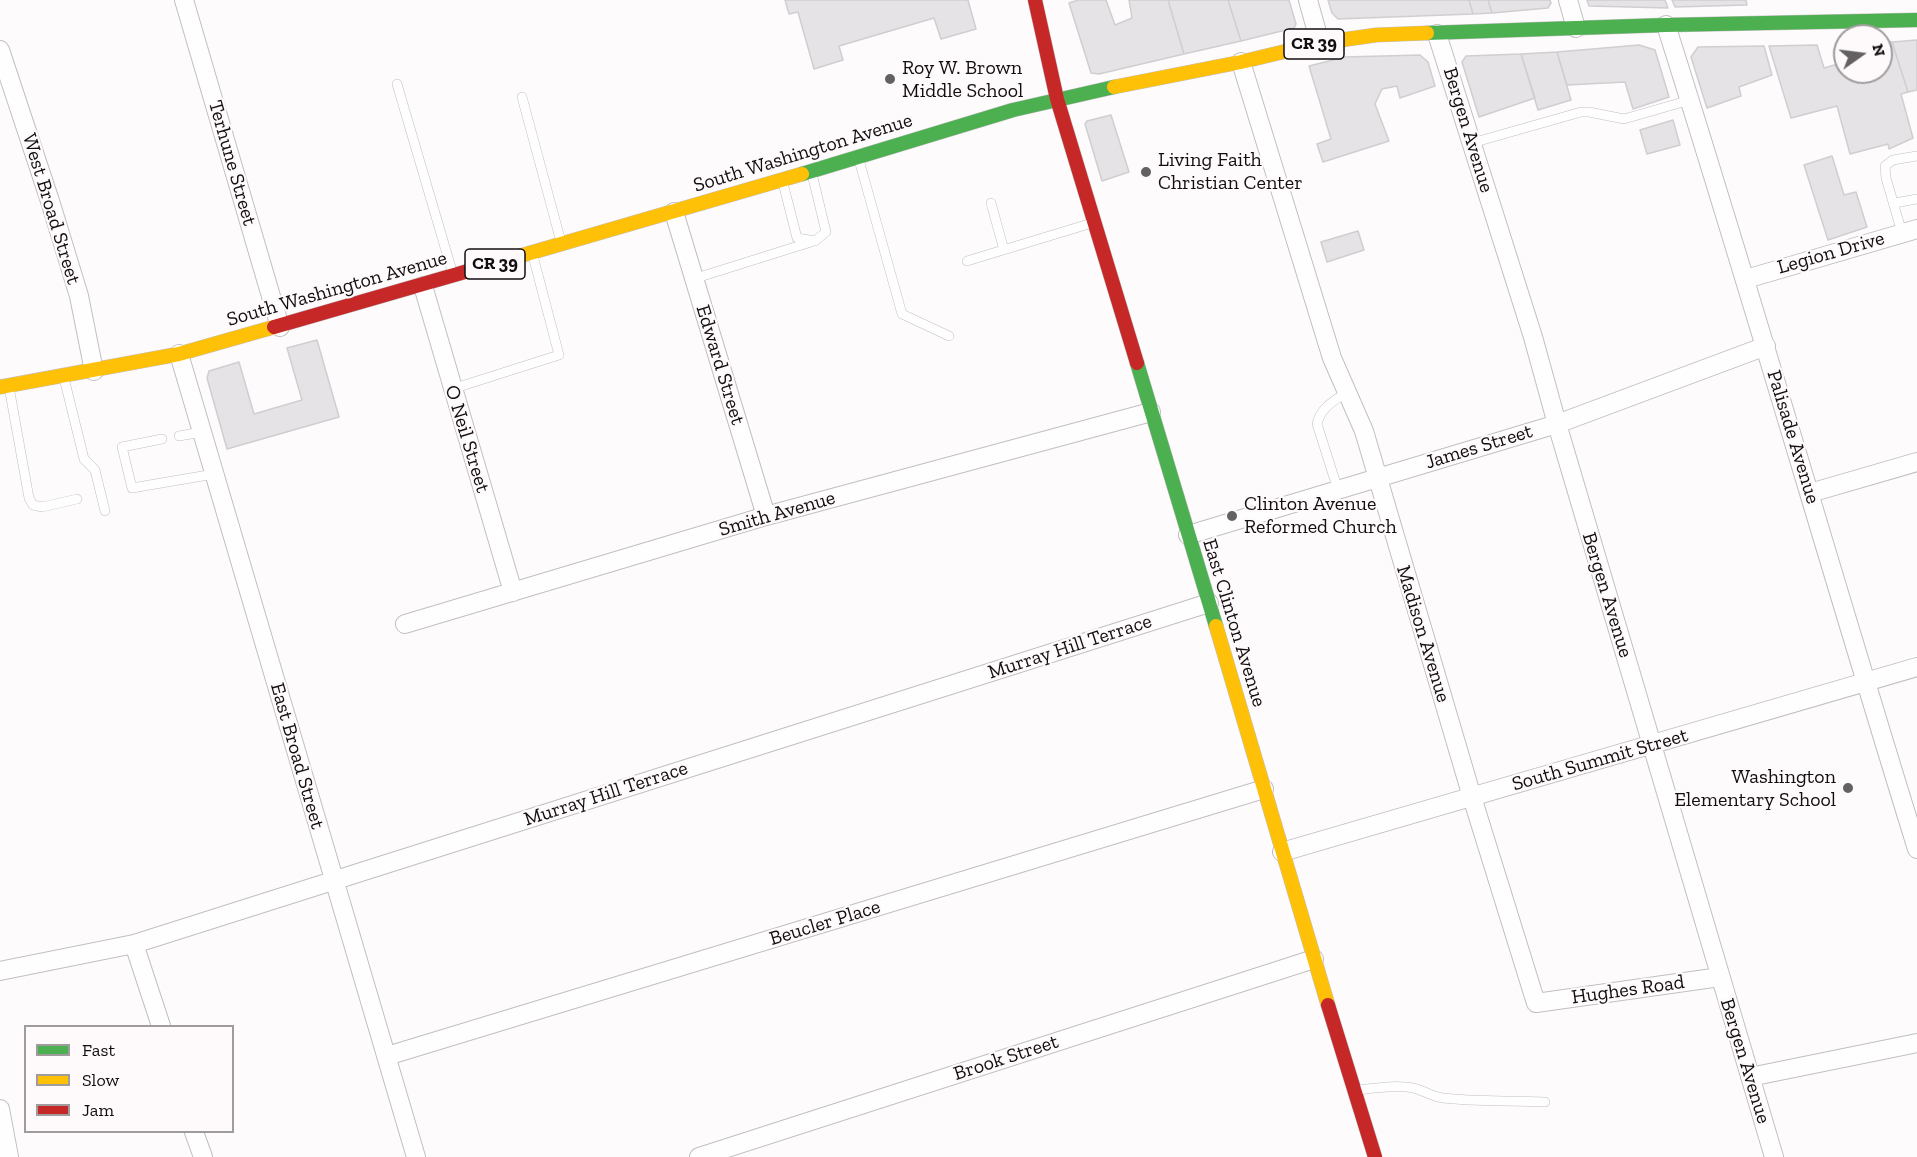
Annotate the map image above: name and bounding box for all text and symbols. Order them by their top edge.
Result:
north arrow [1833,24,1893,84]
road number: CR 39 [1284,29,1344,59]
text: N [1868,42,1890,58]
place label: Roy W. Brown Middle School [902,56,1023,103]
street label: Bergen Avenue [1438,65,1498,195]
marker: Roy W. Brown Middle School [883,72,897,86]
street label: Terhune Street [203,98,261,228]
street label: South Washington Avenue [691,108,915,198]
street label: West Broad Street [17,131,85,287]
place label: Living Faith Christian Center [1158,148,1303,195]
marker: Living Faith Christian Center [1139,165,1153,179]
street label: Legion Drive [1775,226,1887,280]
street label: South Washington Avenue [224,246,450,332]
road number: CR 39 [465,249,525,279]
street label: Edward Street [690,302,750,428]
street label: Palisade Avenue [1761,367,1825,507]
street label: O Neil Street [439,382,495,496]
street label: James Street [1422,419,1536,475]
street label: Smith Avenue [716,486,838,542]
place label: Clinton Avenue Reformed Church [1244,492,1397,539]
marker: Clinton Avenue Reformed Church [1225,509,1239,523]
street label: Bergen Avenue [1577,530,1637,660]
street label: East Clinton Avenue [1197,536,1271,710]
street label: Madison Avenue [1391,563,1455,705]
street label: Murray Hill Terrace [985,609,1155,685]
street label: East Broad Street [265,680,329,832]
street label: South Summit Street [1509,723,1691,797]
street label: Murray Hill Terrace [521,756,691,832]
place label: Washington Elementary School [1674,765,1836,812]
marker: Washington Elementary School [1841,781,1855,795]
street label: Beucler Place [767,895,883,951]
street label: Hughes Road [1570,970,1686,1010]
street label: Bergen Avenue [1715,996,1775,1126]
legend [24,1025,234,1133]
street label: Brook Street [951,1030,1061,1086]
text: Fast [82,1039,115,1061]
text: Slow [82,1069,119,1091]
text: Jam [82,1099,114,1121]

